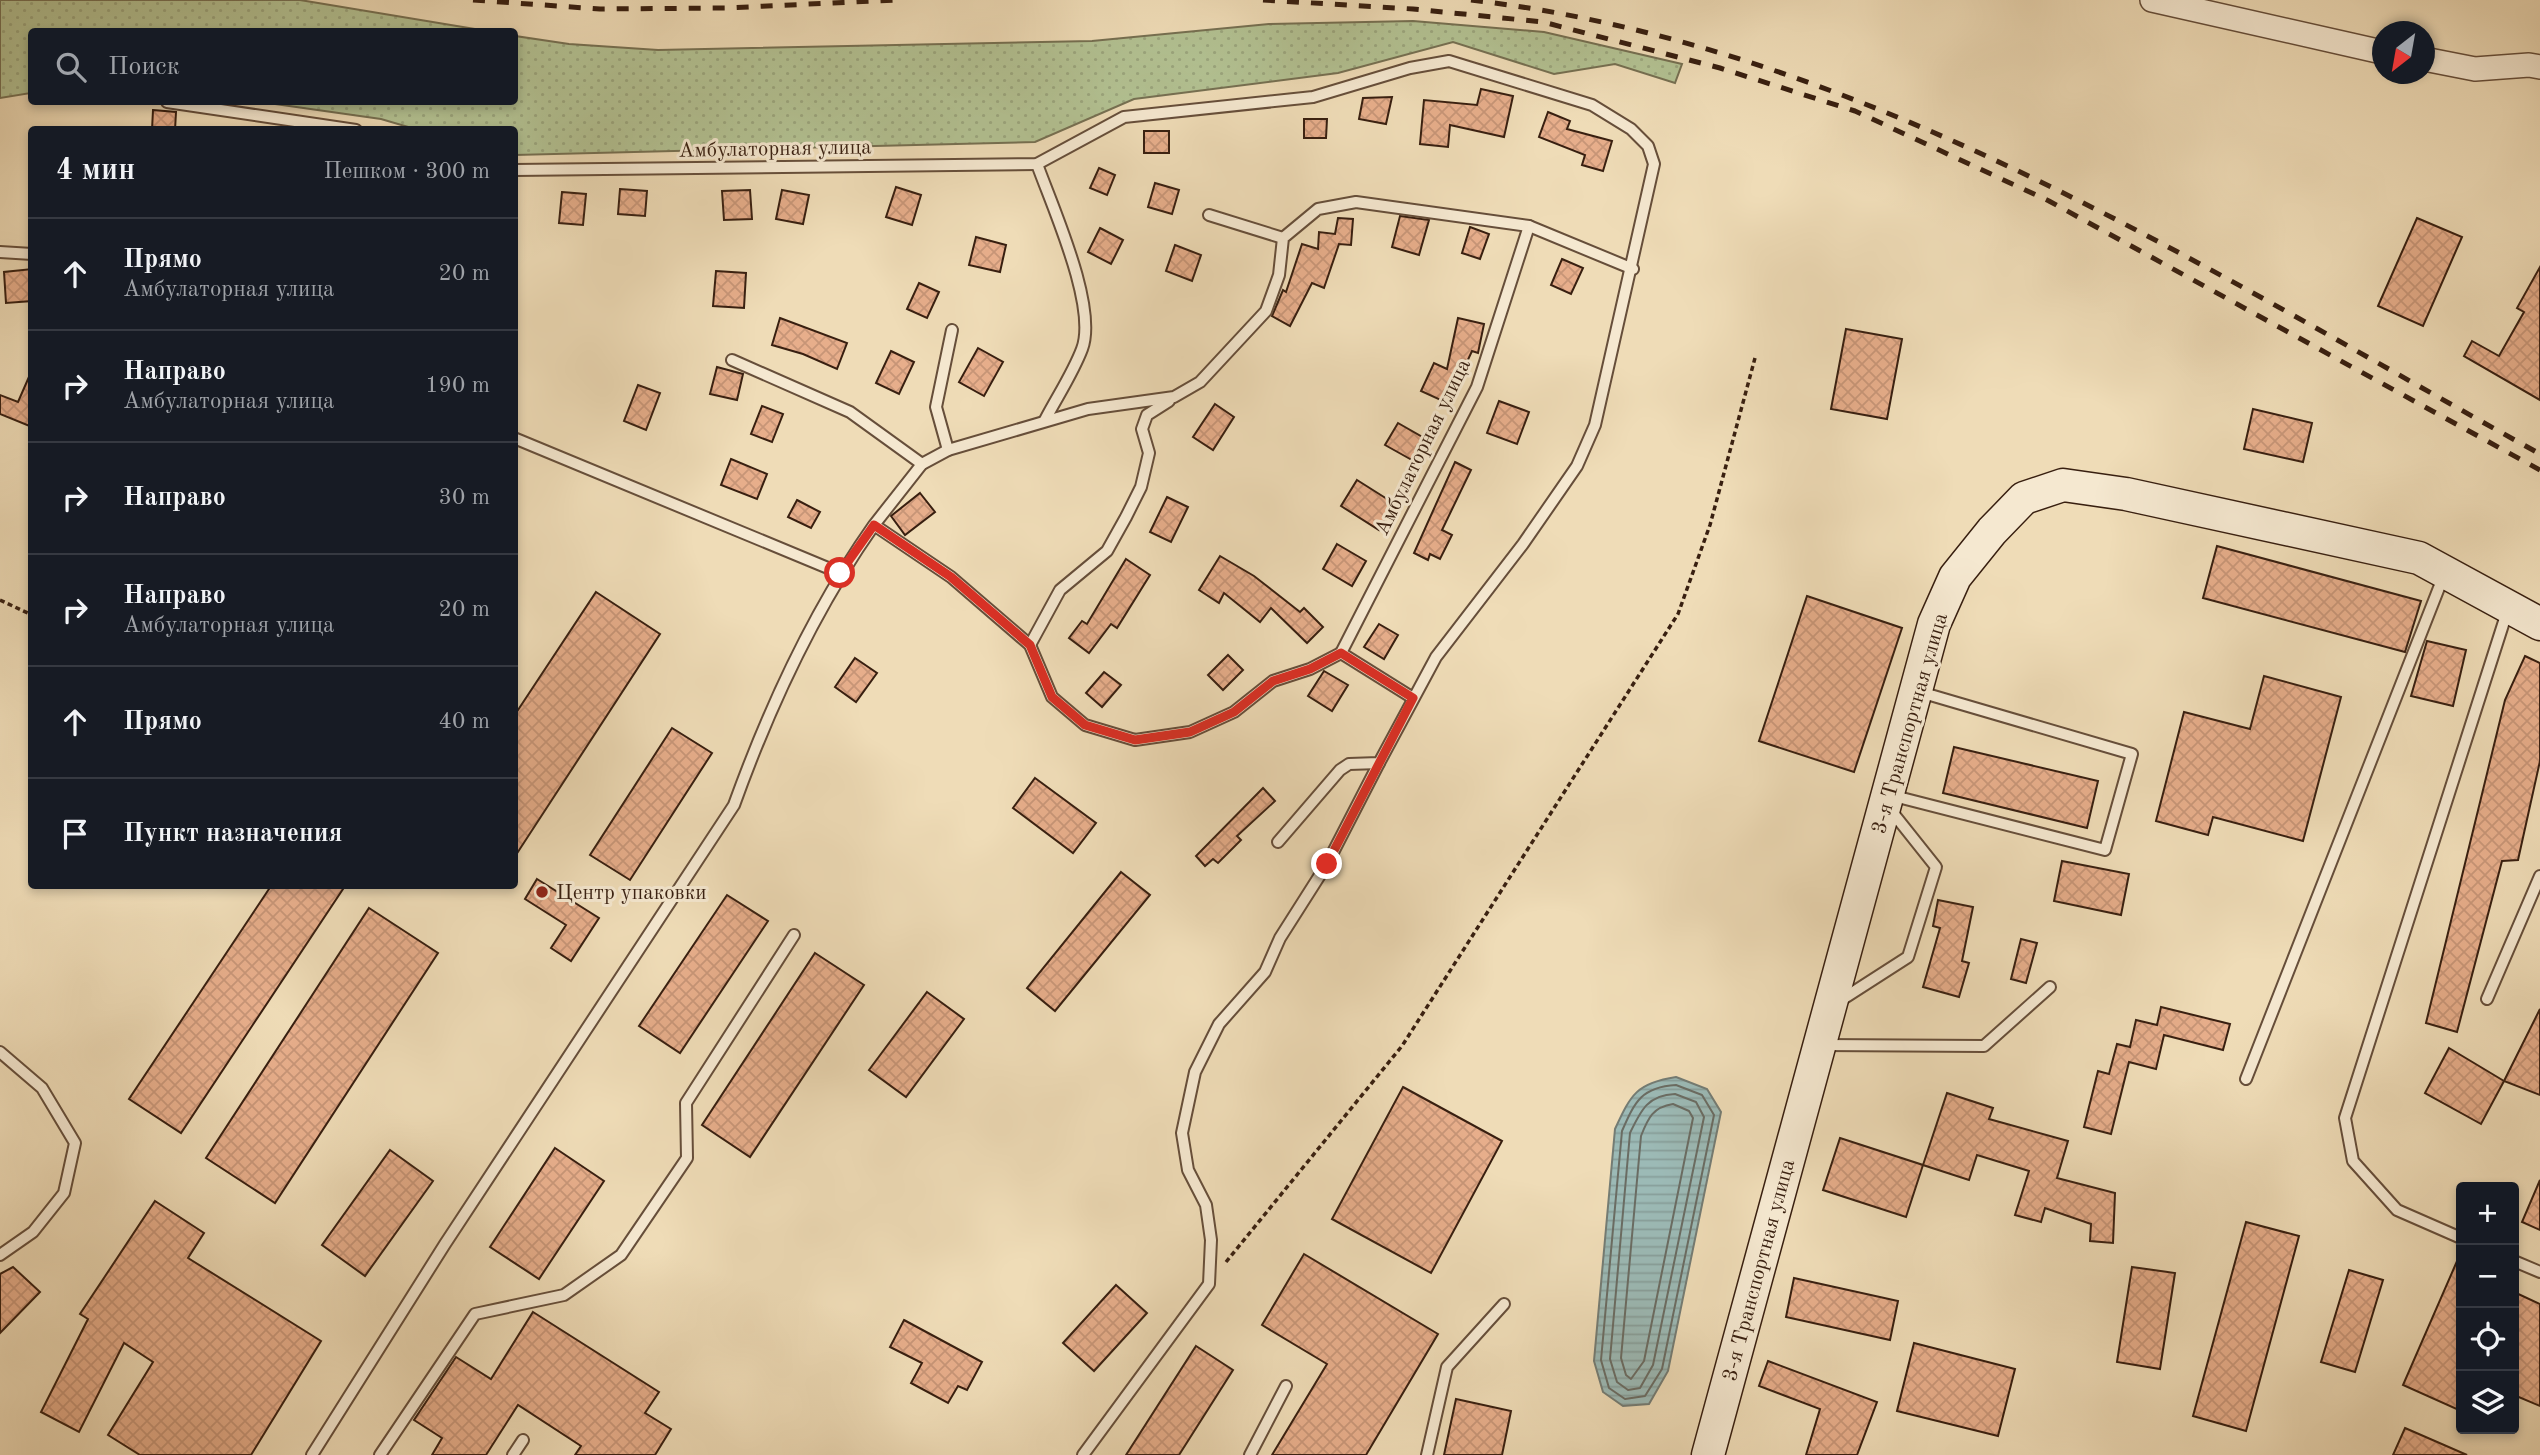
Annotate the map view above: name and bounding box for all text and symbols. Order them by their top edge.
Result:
north arrow [2372,21,2435,84]
search box [28,28,518,105]
icon: search [52,48,90,86]
text: Поиск [108,54,180,80]
street label: Амбулаторная улица [678,137,872,162]
text: 4 мин [56,156,135,186]
text: Пешком · 300 m [324,160,490,183]
text: Прямо [123,247,202,273]
icon: ahead [56,255,94,293]
text: 20 m [439,262,490,285]
text: Амбулаторная улица [123,278,334,301]
street label: Амбулаторная улица [1372,356,1475,539]
text: Направо [123,359,226,385]
icon: right [56,367,94,405]
text: 190 m [425,374,490,397]
text: Амбулаторная улица [123,390,334,413]
icon: right [56,479,94,517]
text: Направо [123,485,226,511]
text: 30 m [439,486,490,509]
route start [824,557,855,588]
text: Направо [123,583,226,609]
icon: right [56,591,94,629]
text: 20 m [439,598,490,621]
street label: 3-я Транспортная улица [1869,611,1952,836]
text: Амбулаторная улица [123,614,334,637]
icon: ahead [56,703,94,741]
text: Прямо [123,709,202,735]
text: 40 m [439,710,490,733]
icon: arrive [56,815,94,853]
text: Пункт назначения [123,821,342,847]
route end [1311,848,1342,879]
place label: Центр упаковки [556,883,707,904]
marker: Центр упаковки [534,884,550,900]
street label: 3-я Транспортная улица [1720,1157,1799,1384]
map controls [2456,1182,2519,1434]
button: + [2456,1182,2519,1245]
button: − [2456,1245,2519,1308]
button: locate [2456,1308,2519,1371]
button: layers [2456,1371,2519,1434]

